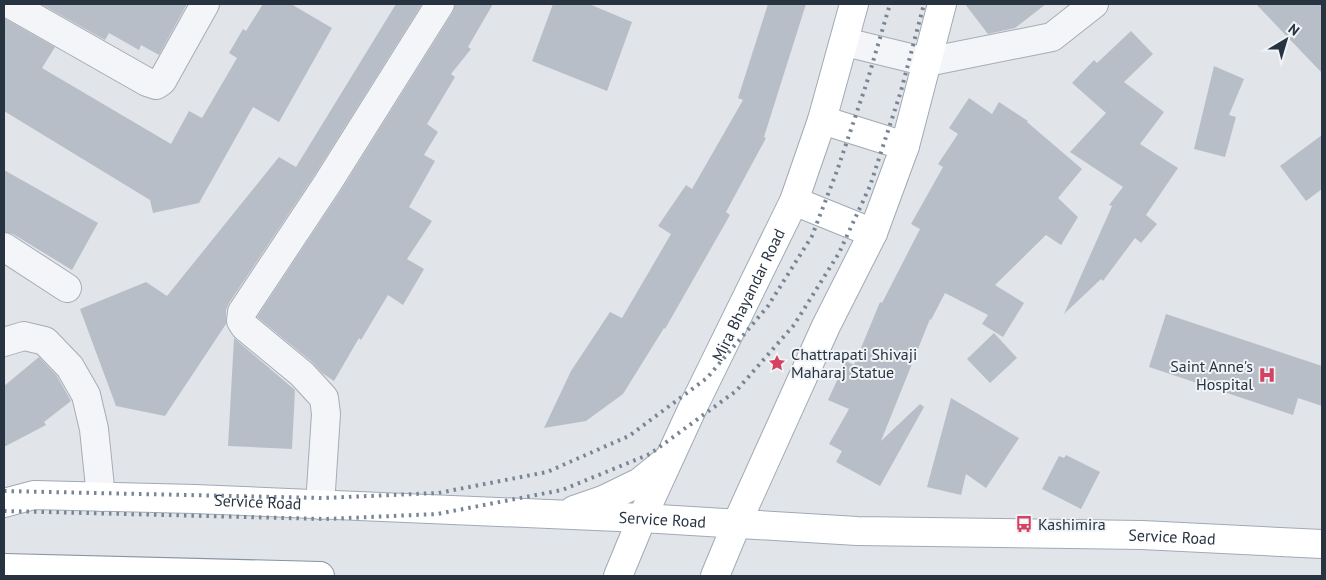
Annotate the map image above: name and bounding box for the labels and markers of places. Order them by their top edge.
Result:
place label: Chattrapati Shivaji Maharaj Statue [791,344,917,382]
place icon: Chattrapati Shivaji Maharaj Statue [767,353,787,373]
place label: Saint Anne's Hospital [1170,356,1253,394]
hospital icon: Saint Anne's Hospital [1257,365,1277,385]
bus stop icon: Kashimira [1014,514,1034,534]
place label: Kashimira [1038,514,1106,534]

